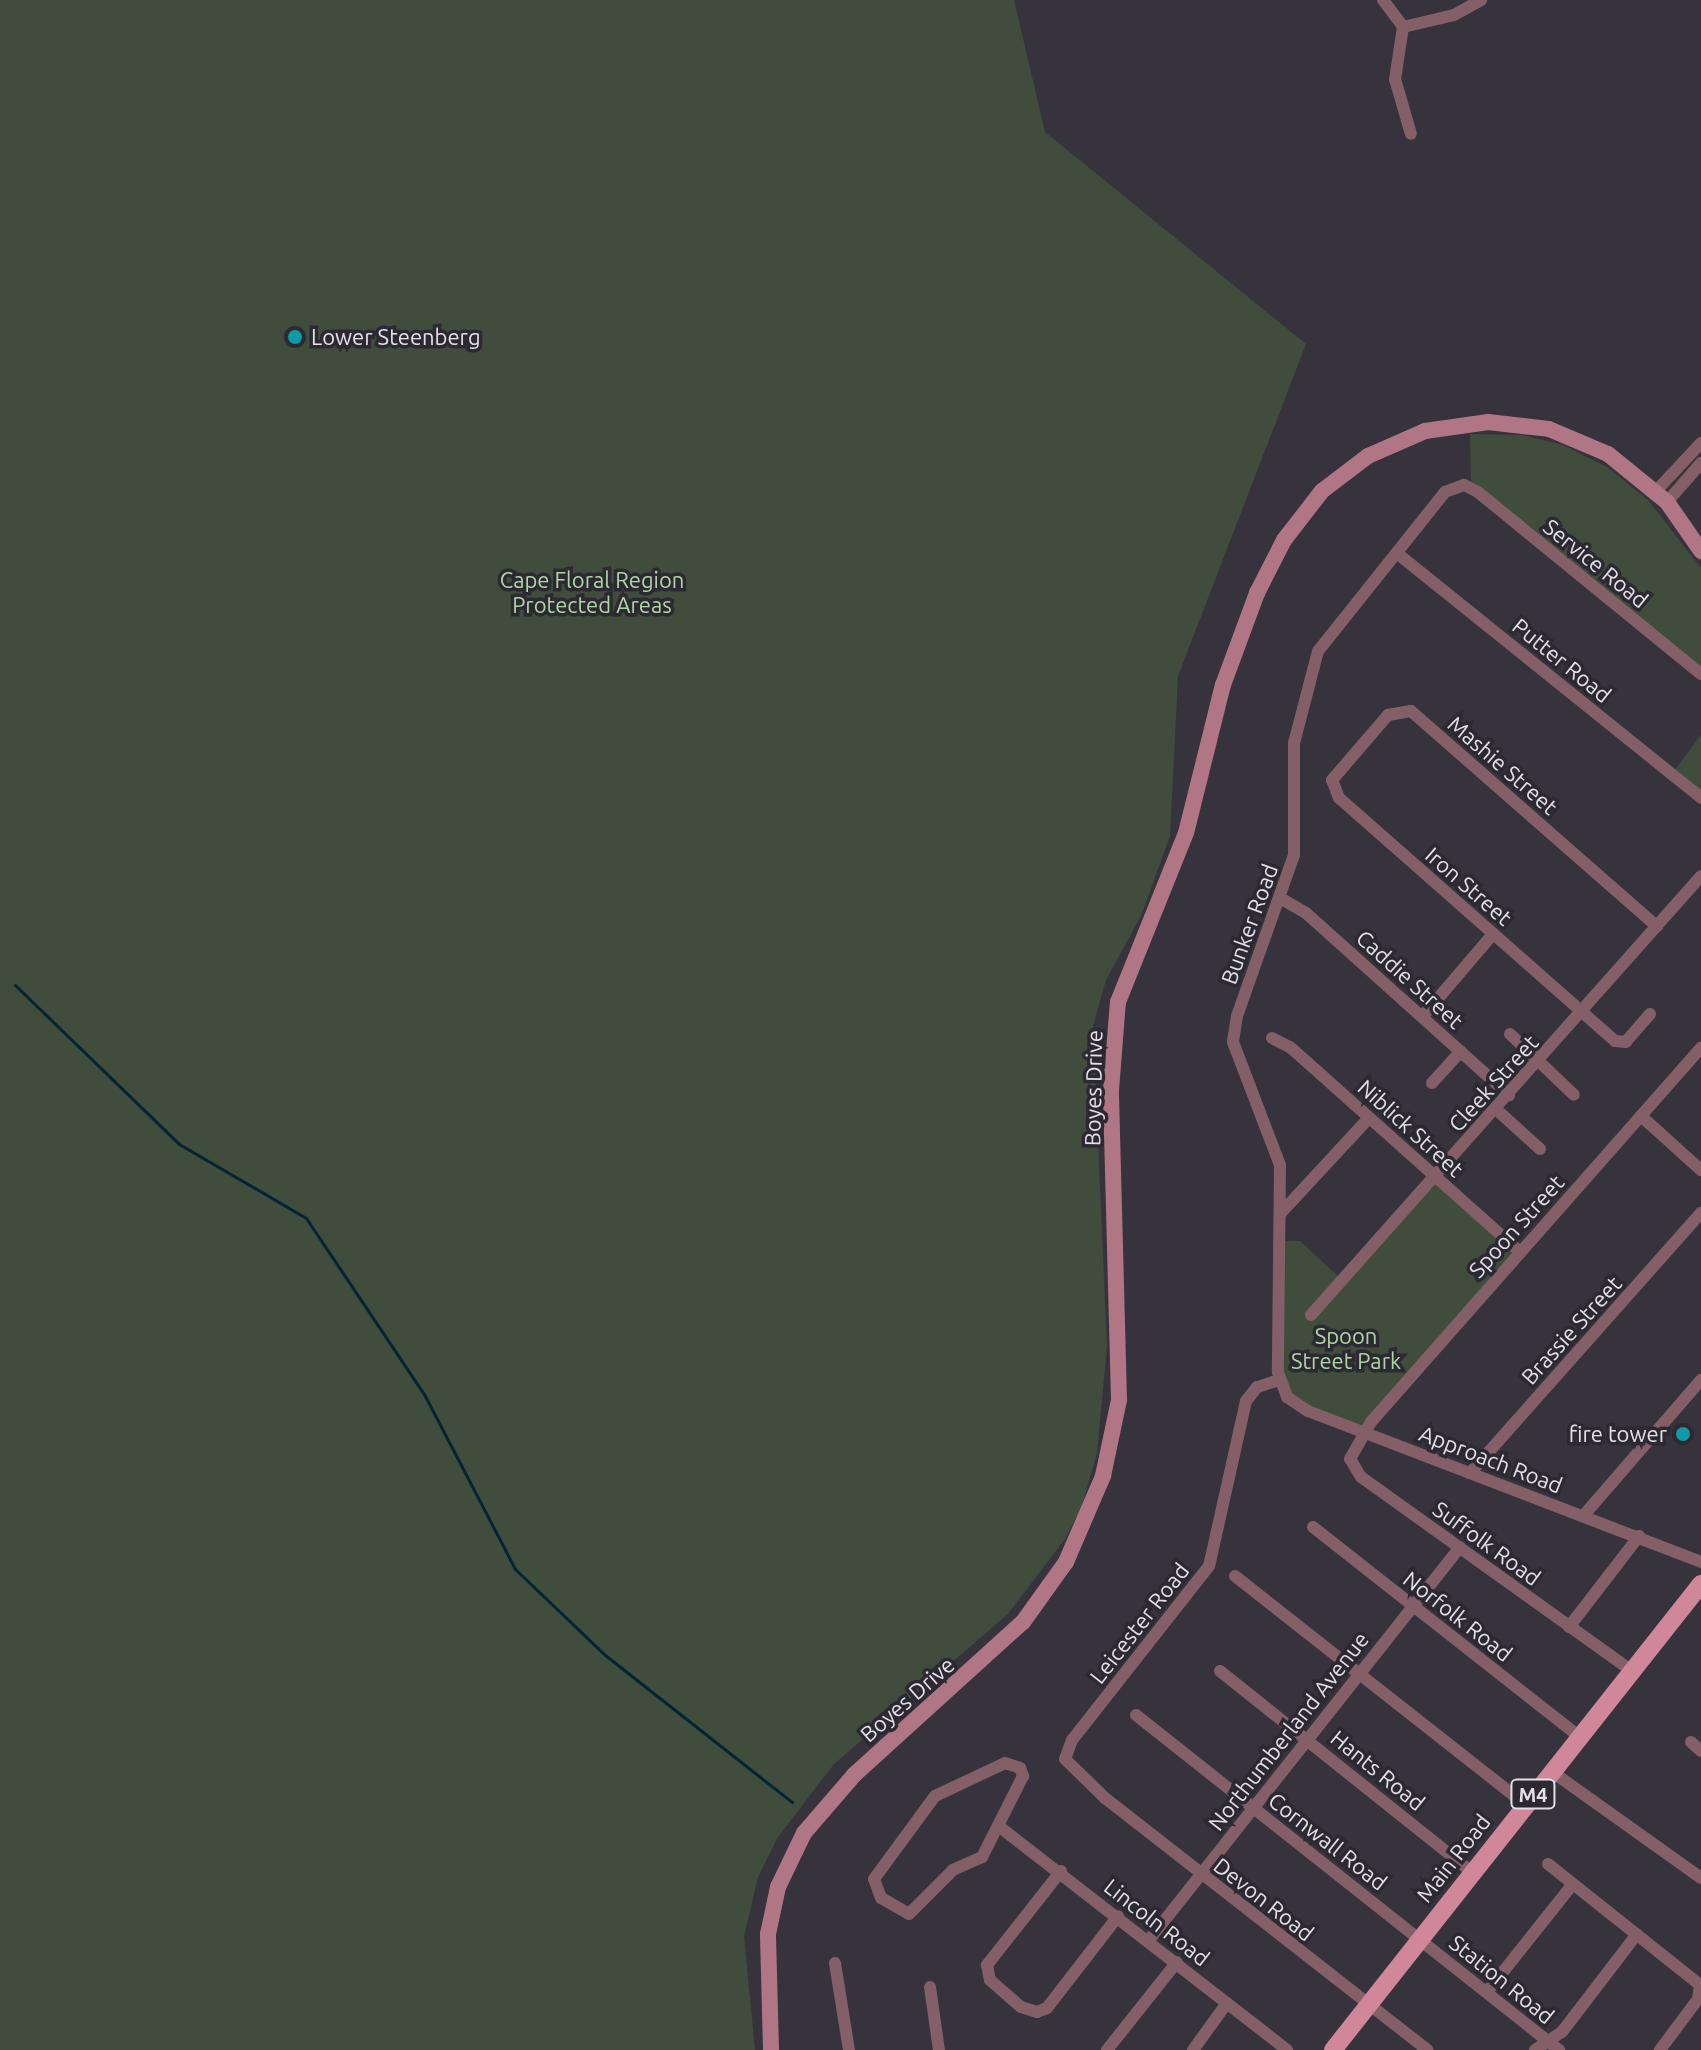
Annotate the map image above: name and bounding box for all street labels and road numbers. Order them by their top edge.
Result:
street label: Service Road [1538,513,1654,613]
street label: Putter Road [1507,612,1617,708]
street label: Mashie Street [1443,710,1563,820]
street label: Iron Street [1420,841,1518,931]
street label: Bunker Road [1215,860,1283,988]
street label: Caddie Street [1351,924,1469,1034]
street label: Cleek Street [1443,1029,1543,1137]
street label: Boyes Drive [1079,1030,1107,1146]
street label: Niblick Street [1353,1074,1469,1182]
street label: Spoon Street [1463,1169,1569,1283]
street label: Brassie Street [1515,1270,1627,1390]
street label: Approach Road [1416,1420,1566,1498]
street label: Suffolk Road [1428,1495,1546,1591]
street label: Leicester Road [1084,1558,1194,1688]
street label: Norfolk Road [1398,1565,1518,1667]
street label: Northumberland Avenue [1202,1626,1374,1836]
street label: Boyes Drive [855,1651,959,1747]
street label: Hants Road [1326,1724,1430,1816]
road number: M4 [1509,1778,1557,1810]
street label: Cornwall Road [1264,1787,1392,1895]
street label: Main Road [1411,1809,1495,1907]
street label: Devon Road [1209,1852,1319,1946]
street label: Lincoln Road [1099,1873,1215,1971]
street label: Station Road [1444,1929,1560,2029]

